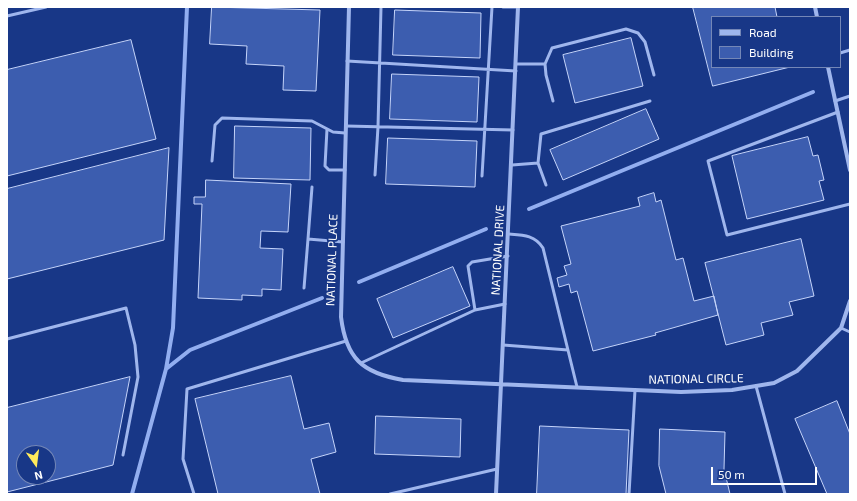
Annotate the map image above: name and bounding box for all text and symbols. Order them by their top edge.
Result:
legend [711,16,841,68]
text: Road [749,25,777,39]
text: Building [749,45,793,59]
street label: NATIONAL DRIVE [488,204,508,296]
street label: NATIONAL PLACE [323,214,341,306]
street label: NATIONAL CIRCLE [648,371,744,387]
north arrow [16,445,56,485]
scale bar [713,459,819,485]
text: 50 m [718,467,745,481]
text: N [33,469,44,483]

